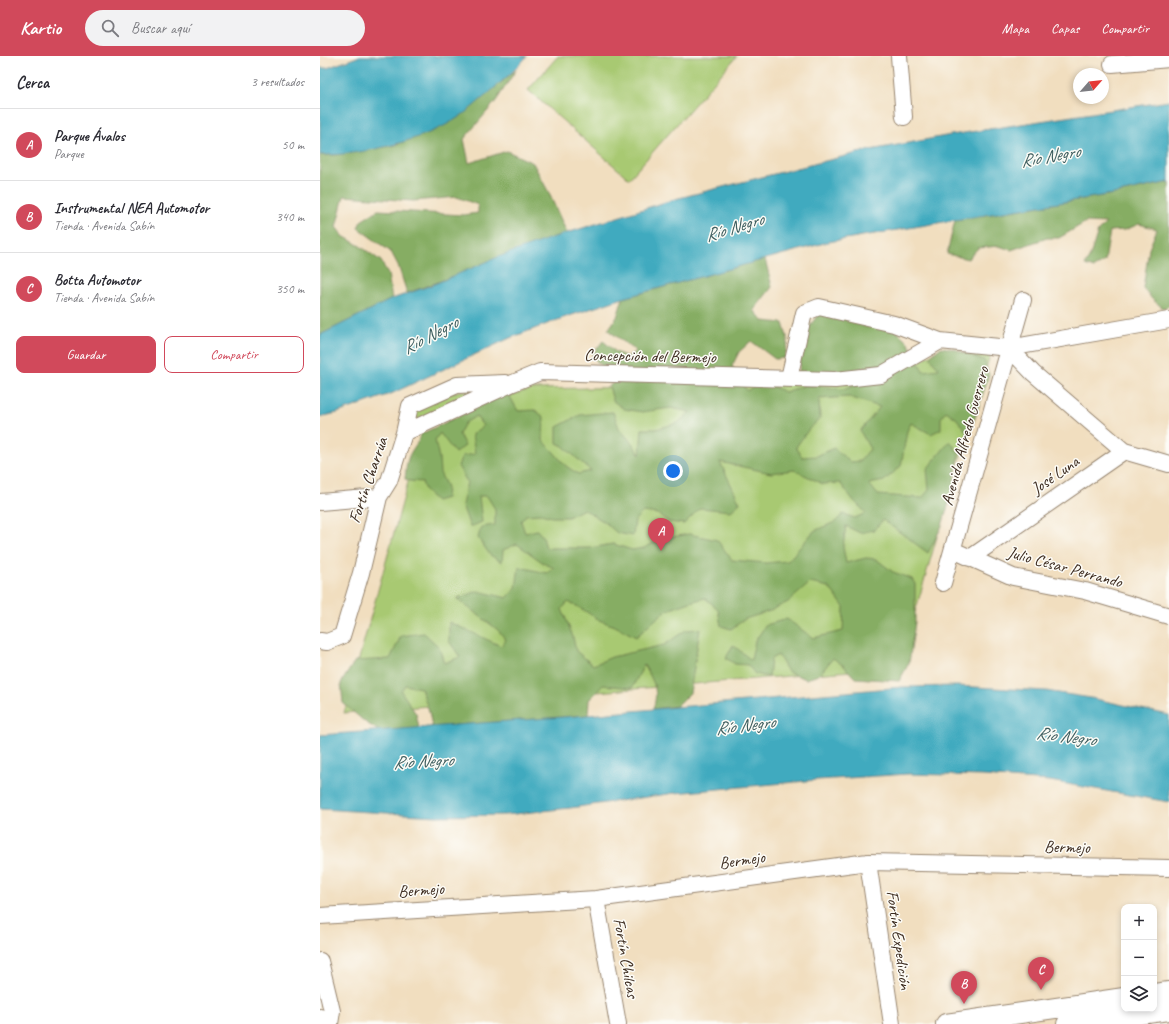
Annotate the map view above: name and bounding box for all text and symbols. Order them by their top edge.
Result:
search box [85,10,365,46]
text: Kartio [20,16,61,40]
icon: search [99,17,121,39]
text: Buscar aquí [131,19,190,38]
text: Mapa [1002,20,1029,37]
text: Capas [1051,20,1079,37]
text: Compartir [1101,20,1149,37]
north arrow [1073,68,1109,104]
text: Cerca [16,72,49,93]
text: 3 resultados [251,74,304,90]
text: Parque Ávalos [54,127,125,146]
text: A [26,137,32,153]
text: 50 m [282,137,304,153]
water label: Río Negro [1019,140,1084,172]
text: Parque [54,146,84,162]
text: Instrumental NEA Automotor [54,199,209,218]
water label: Río Negro [702,207,768,246]
text: B [26,209,32,225]
text: 340 m [276,209,304,225]
text: Tienda · Avenida Sabín [54,218,154,234]
text: Botta Automotor [54,271,140,290]
text: C [26,281,32,297]
text: 350 m [276,281,304,297]
text: Tienda · Avenida Sabín [54,290,154,306]
water label: Río Negro [399,310,464,359]
button: Guardar [16,336,156,373]
button: Compartir [164,336,304,373]
street label: Concepción del Bermejo [584,344,717,368]
street label: Avenida Alfredo Guerrero [936,363,994,508]
street label: Fortín Charrúa [344,433,393,526]
street label: José Luna [1026,450,1084,500]
your location [663,461,683,481]
pin: A [648,518,674,551]
street label: Julio César Perrando [1005,541,1125,593]
water label: Río Negro [714,710,779,740]
water label: Río Negro [1035,721,1100,751]
water label: Río Negro [393,748,456,774]
street label: Bermejo [1044,836,1091,858]
street label: Bermejo [718,846,767,874]
street label: Bermejo [397,878,446,902]
street label: Fortín Expedición [882,889,917,992]
map controls [1121,904,1157,1012]
button: + [1121,904,1157,940]
street label: Fortín Chilcas [609,917,644,1001]
button: − [1121,940,1157,976]
pin: C [1028,957,1054,990]
pin: B [951,971,977,1004]
button: layers [1121,976,1157,1012]

